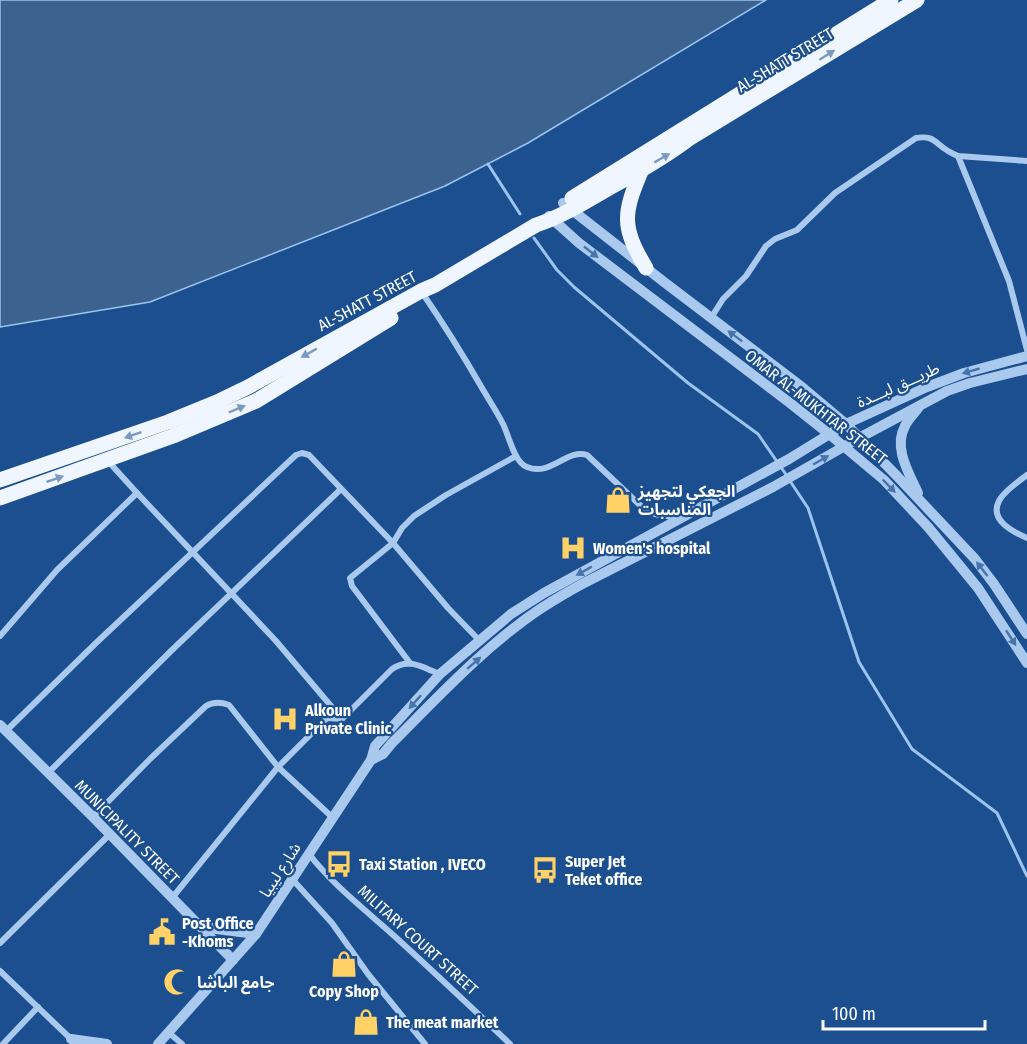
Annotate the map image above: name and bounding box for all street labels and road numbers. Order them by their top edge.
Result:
street label: AL-SHATT STREET [733,23,837,96]
street label: AL-SHATT STREET [314,267,420,335]
street label: OMAR AL-MUKHTAR STREET [741,346,891,469]
street label: طريـــق لبـــدة [854,358,943,413]
street label: MUNICIPALITY STREET [71,776,183,888]
street label: شارع ليبيا [255,839,307,902]
street label: MILITARY COURT STREET [354,881,482,999]

